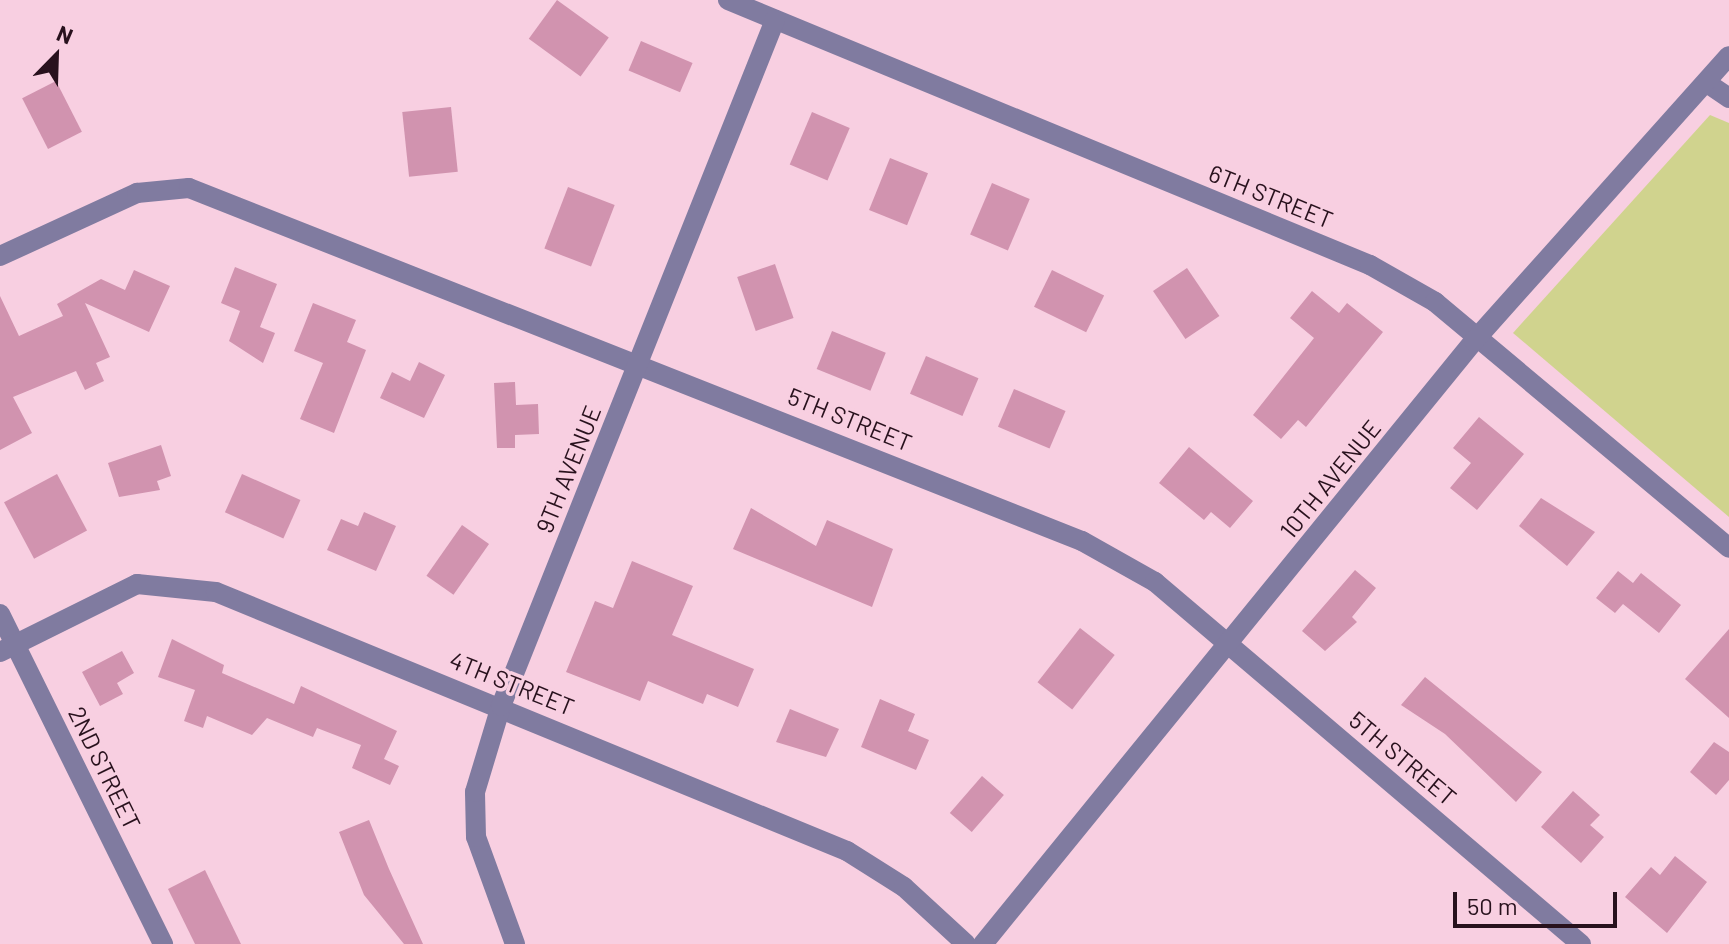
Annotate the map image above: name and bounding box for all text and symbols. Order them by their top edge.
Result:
north arrow [16,16,96,96]
text: N [54,19,77,49]
street label: 6TH STREET [1205,158,1337,234]
street label: 5TH STREET [784,381,916,457]
street label: 9TH AVENUE [529,401,607,537]
street label: 10TH AVENUE [1273,414,1387,544]
street label: 4TH STREET [445,645,579,721]
street label: 2ND STREET [63,702,147,834]
street label: 5TH STREET [1344,705,1462,811]
scale bar [1457,876,1621,926]
text: 50 m [1467,891,1518,920]

